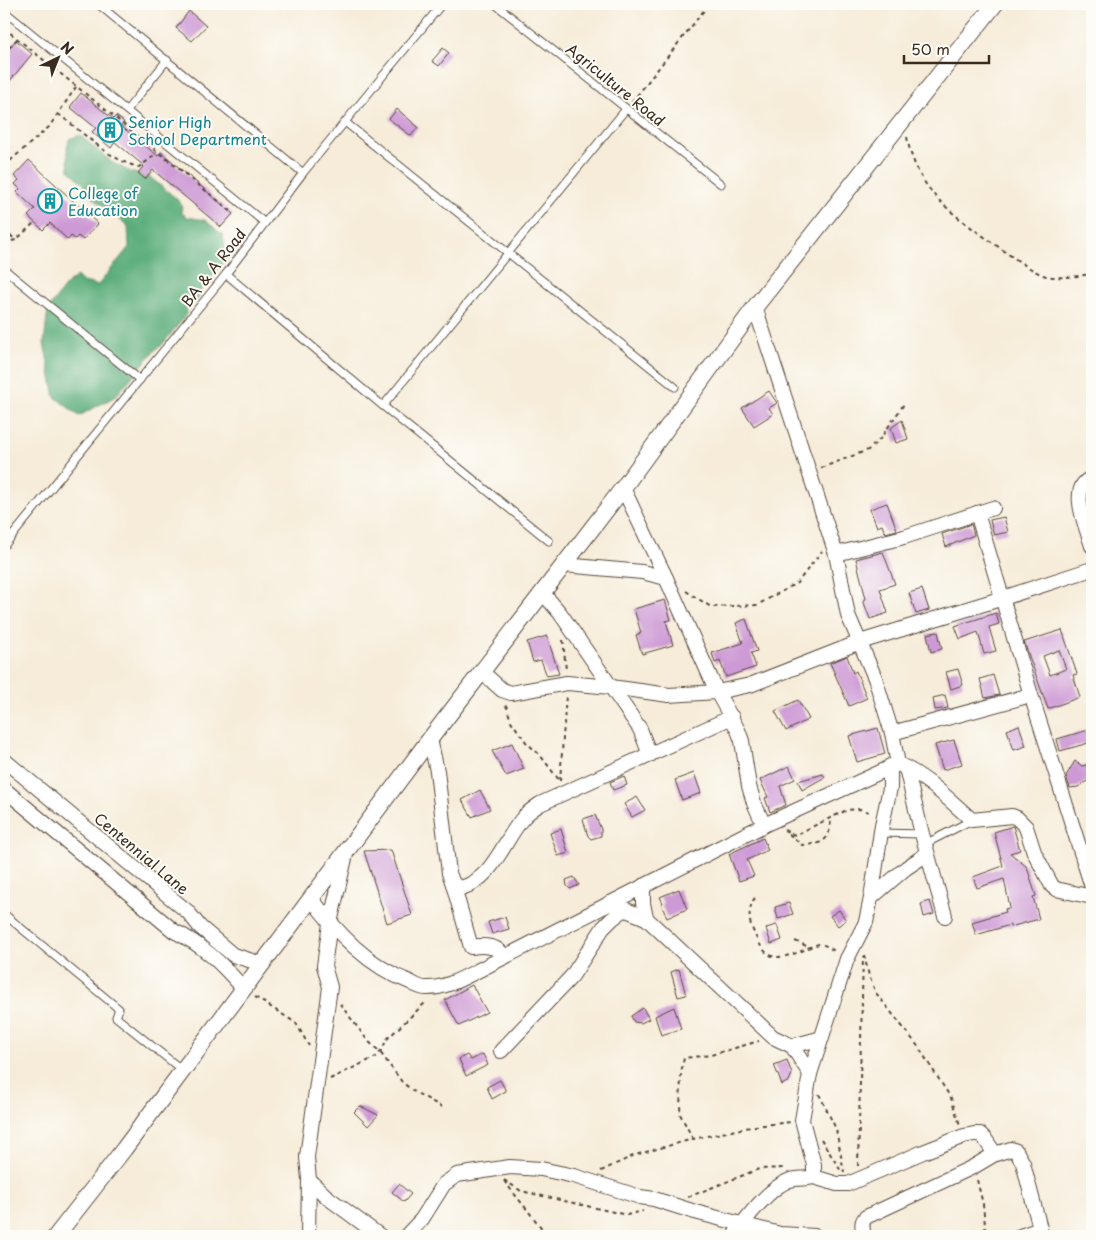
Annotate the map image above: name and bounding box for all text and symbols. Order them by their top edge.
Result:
north arrow [32,32,82,82]
scale bar [904,32,988,64]
text: N [56,37,78,60]
street label: Agriculture Road [562,37,670,131]
text: 50 m [911,37,950,60]
place label: Senior High School Department [128,110,267,150]
building icon: Senior High School Department [97,117,123,143]
place label: College of Education [68,181,139,221]
building icon: College of Education [37,188,63,214]
street label: BA & A Road [175,223,251,311]
street label: Centennial Lane [90,806,194,900]

